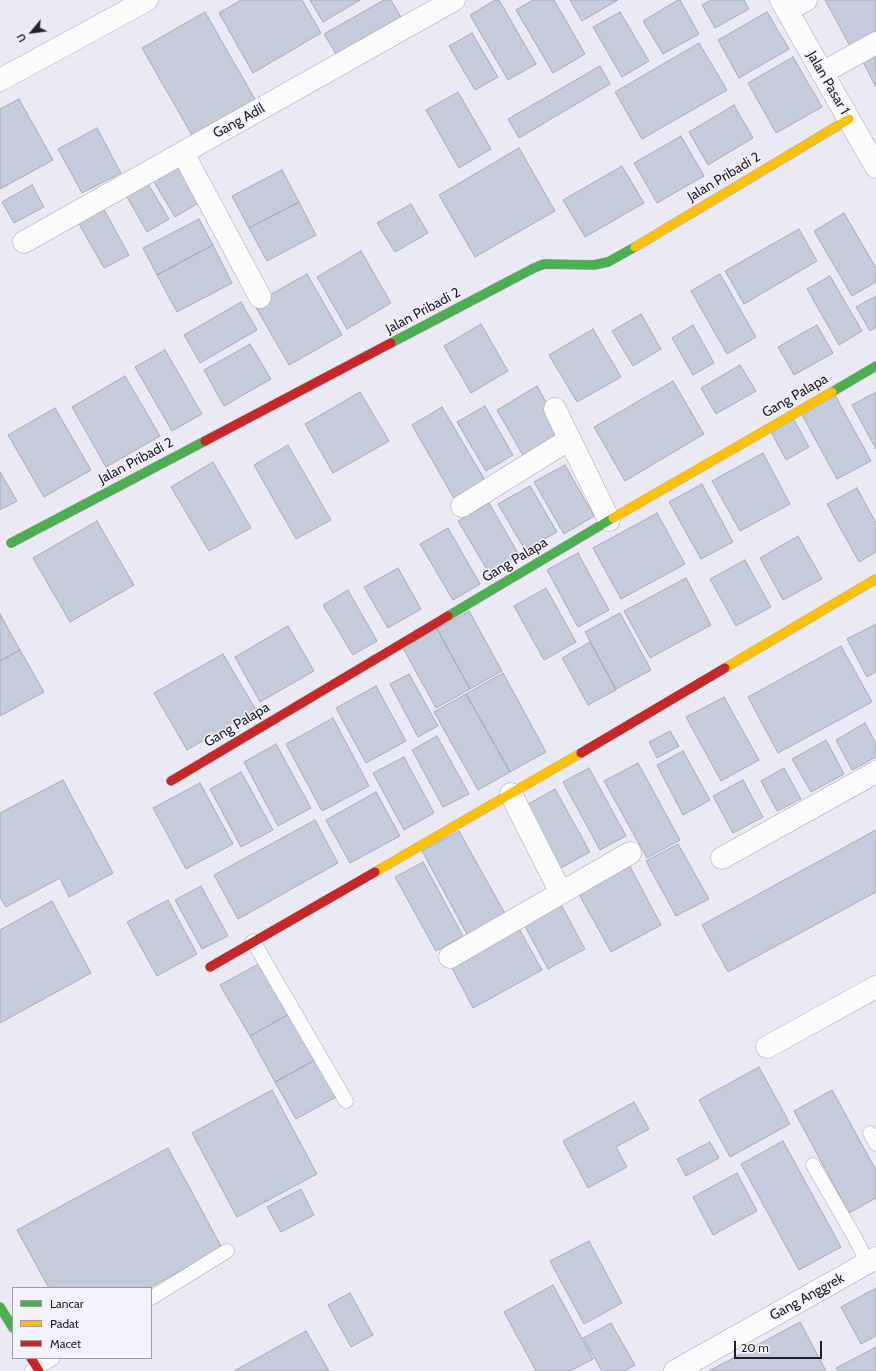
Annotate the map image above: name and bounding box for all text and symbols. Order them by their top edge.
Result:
north arrow [12,12,52,52]
text: U [13,31,30,45]
street label: Jalan Pasar 1 [803,48,853,118]
street label: Gang Adil [210,100,268,142]
street label: Jalan Pribadi 2 [684,149,764,205]
street label: Jalan Pribadi 2 [383,284,463,338]
street label: Gang Palapa [759,370,831,422]
street label: Jalan Pribadi 2 [96,434,176,488]
street label: Gang Palapa [479,534,551,586]
street label: Gang Palapa [201,699,273,751]
street label: Gang Anggrek [767,1270,847,1324]
legend [12,1287,152,1359]
text: Lancar [50,1296,83,1311]
text: Padat [50,1316,79,1331]
scale bar [736,1333,824,1359]
text: Macet [50,1336,81,1351]
text: 20 m [741,1340,769,1355]

